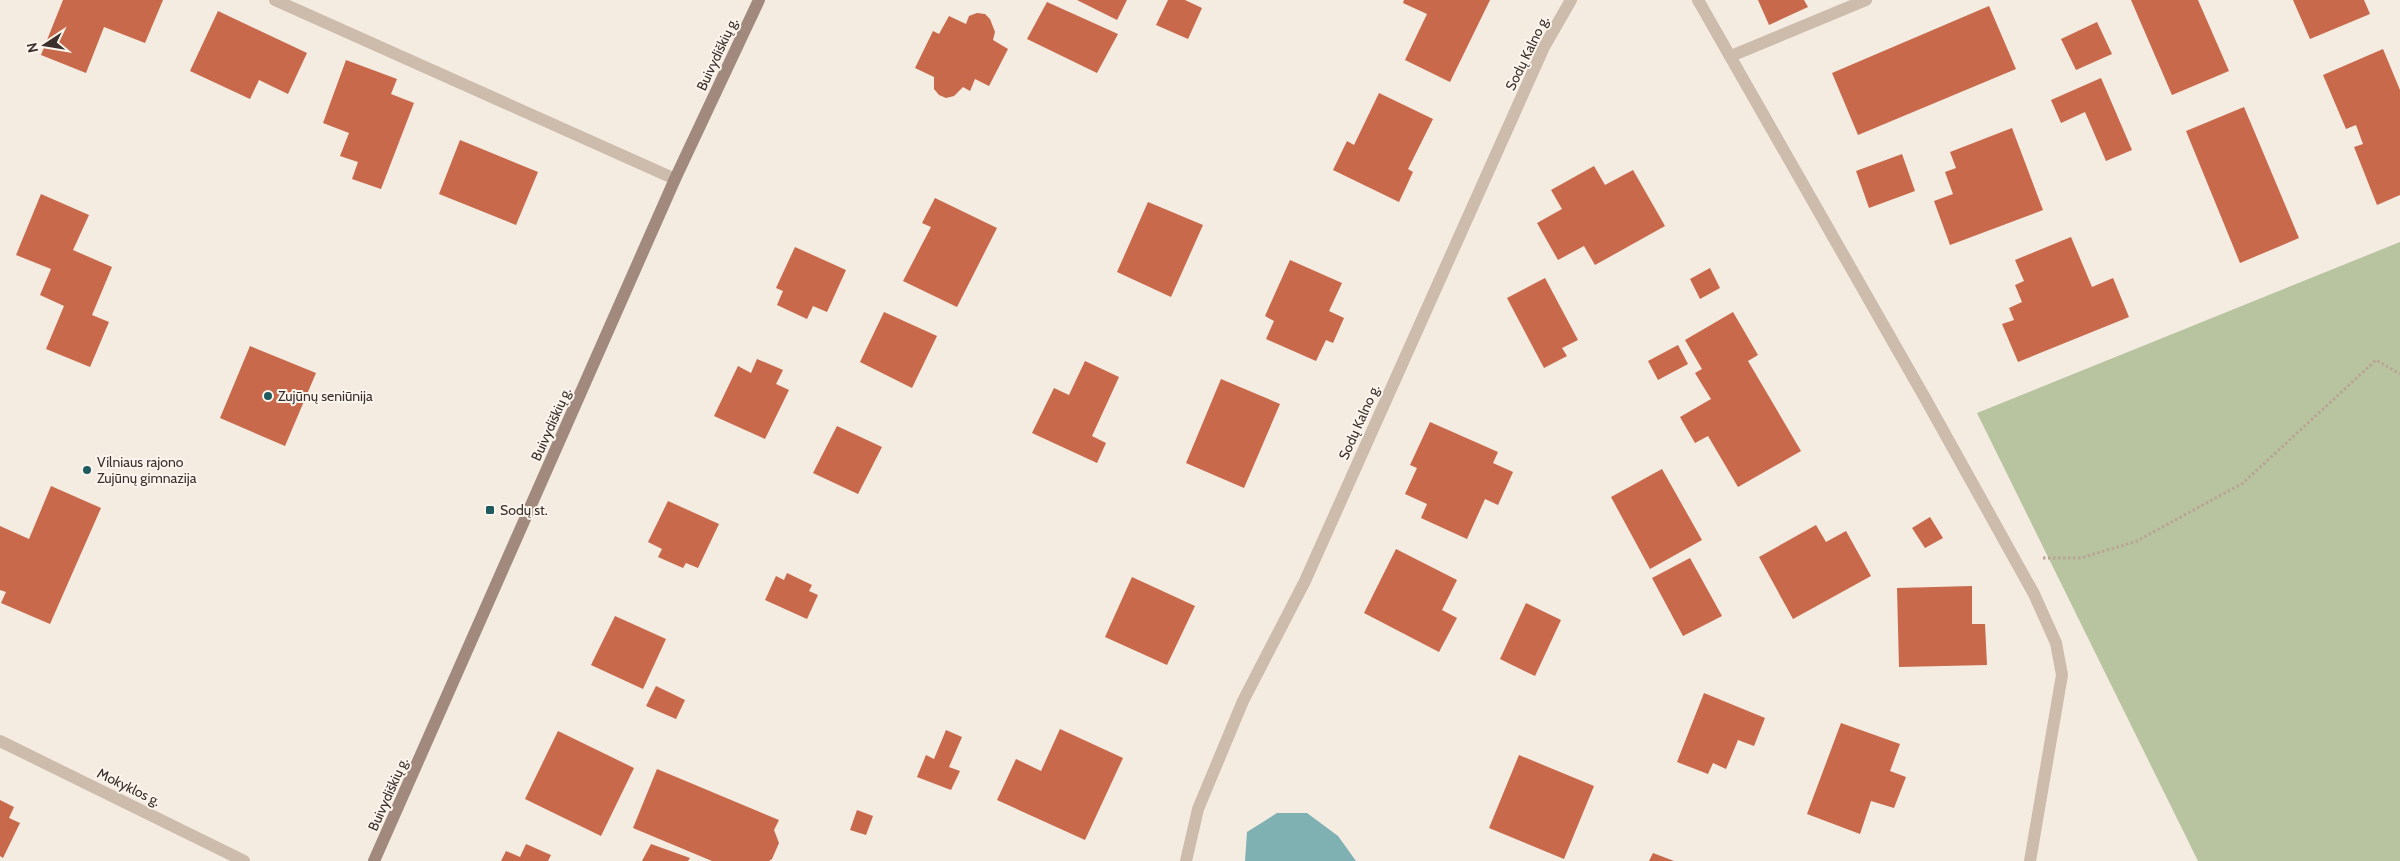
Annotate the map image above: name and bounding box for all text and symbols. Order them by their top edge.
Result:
street label: Sodų Kalno g. [1501,13,1553,93]
street label: Buivydiškių g. [692,15,742,93]
north arrow [20,20,70,70]
text: N [22,41,42,54]
street label: Sodų Kalno g. [1334,381,1384,462]
street label: Buivydiškių g. [527,384,575,464]
place label: Zujūnų seniūnija [278,387,373,405]
marker: Zujūnų seniūnija [262,390,274,402]
place label: Vilniaus rajono Zujūnų gimnazija [97,453,197,487]
marker: Vilniaus rajono Zujūnų gimnazija [81,464,93,476]
place label: Sodų st. [500,501,548,519]
marker: Sodų st. [484,504,496,516]
street label: Buivydiškių g. [364,754,412,834]
street label: Mokyklos g. [94,764,164,810]

